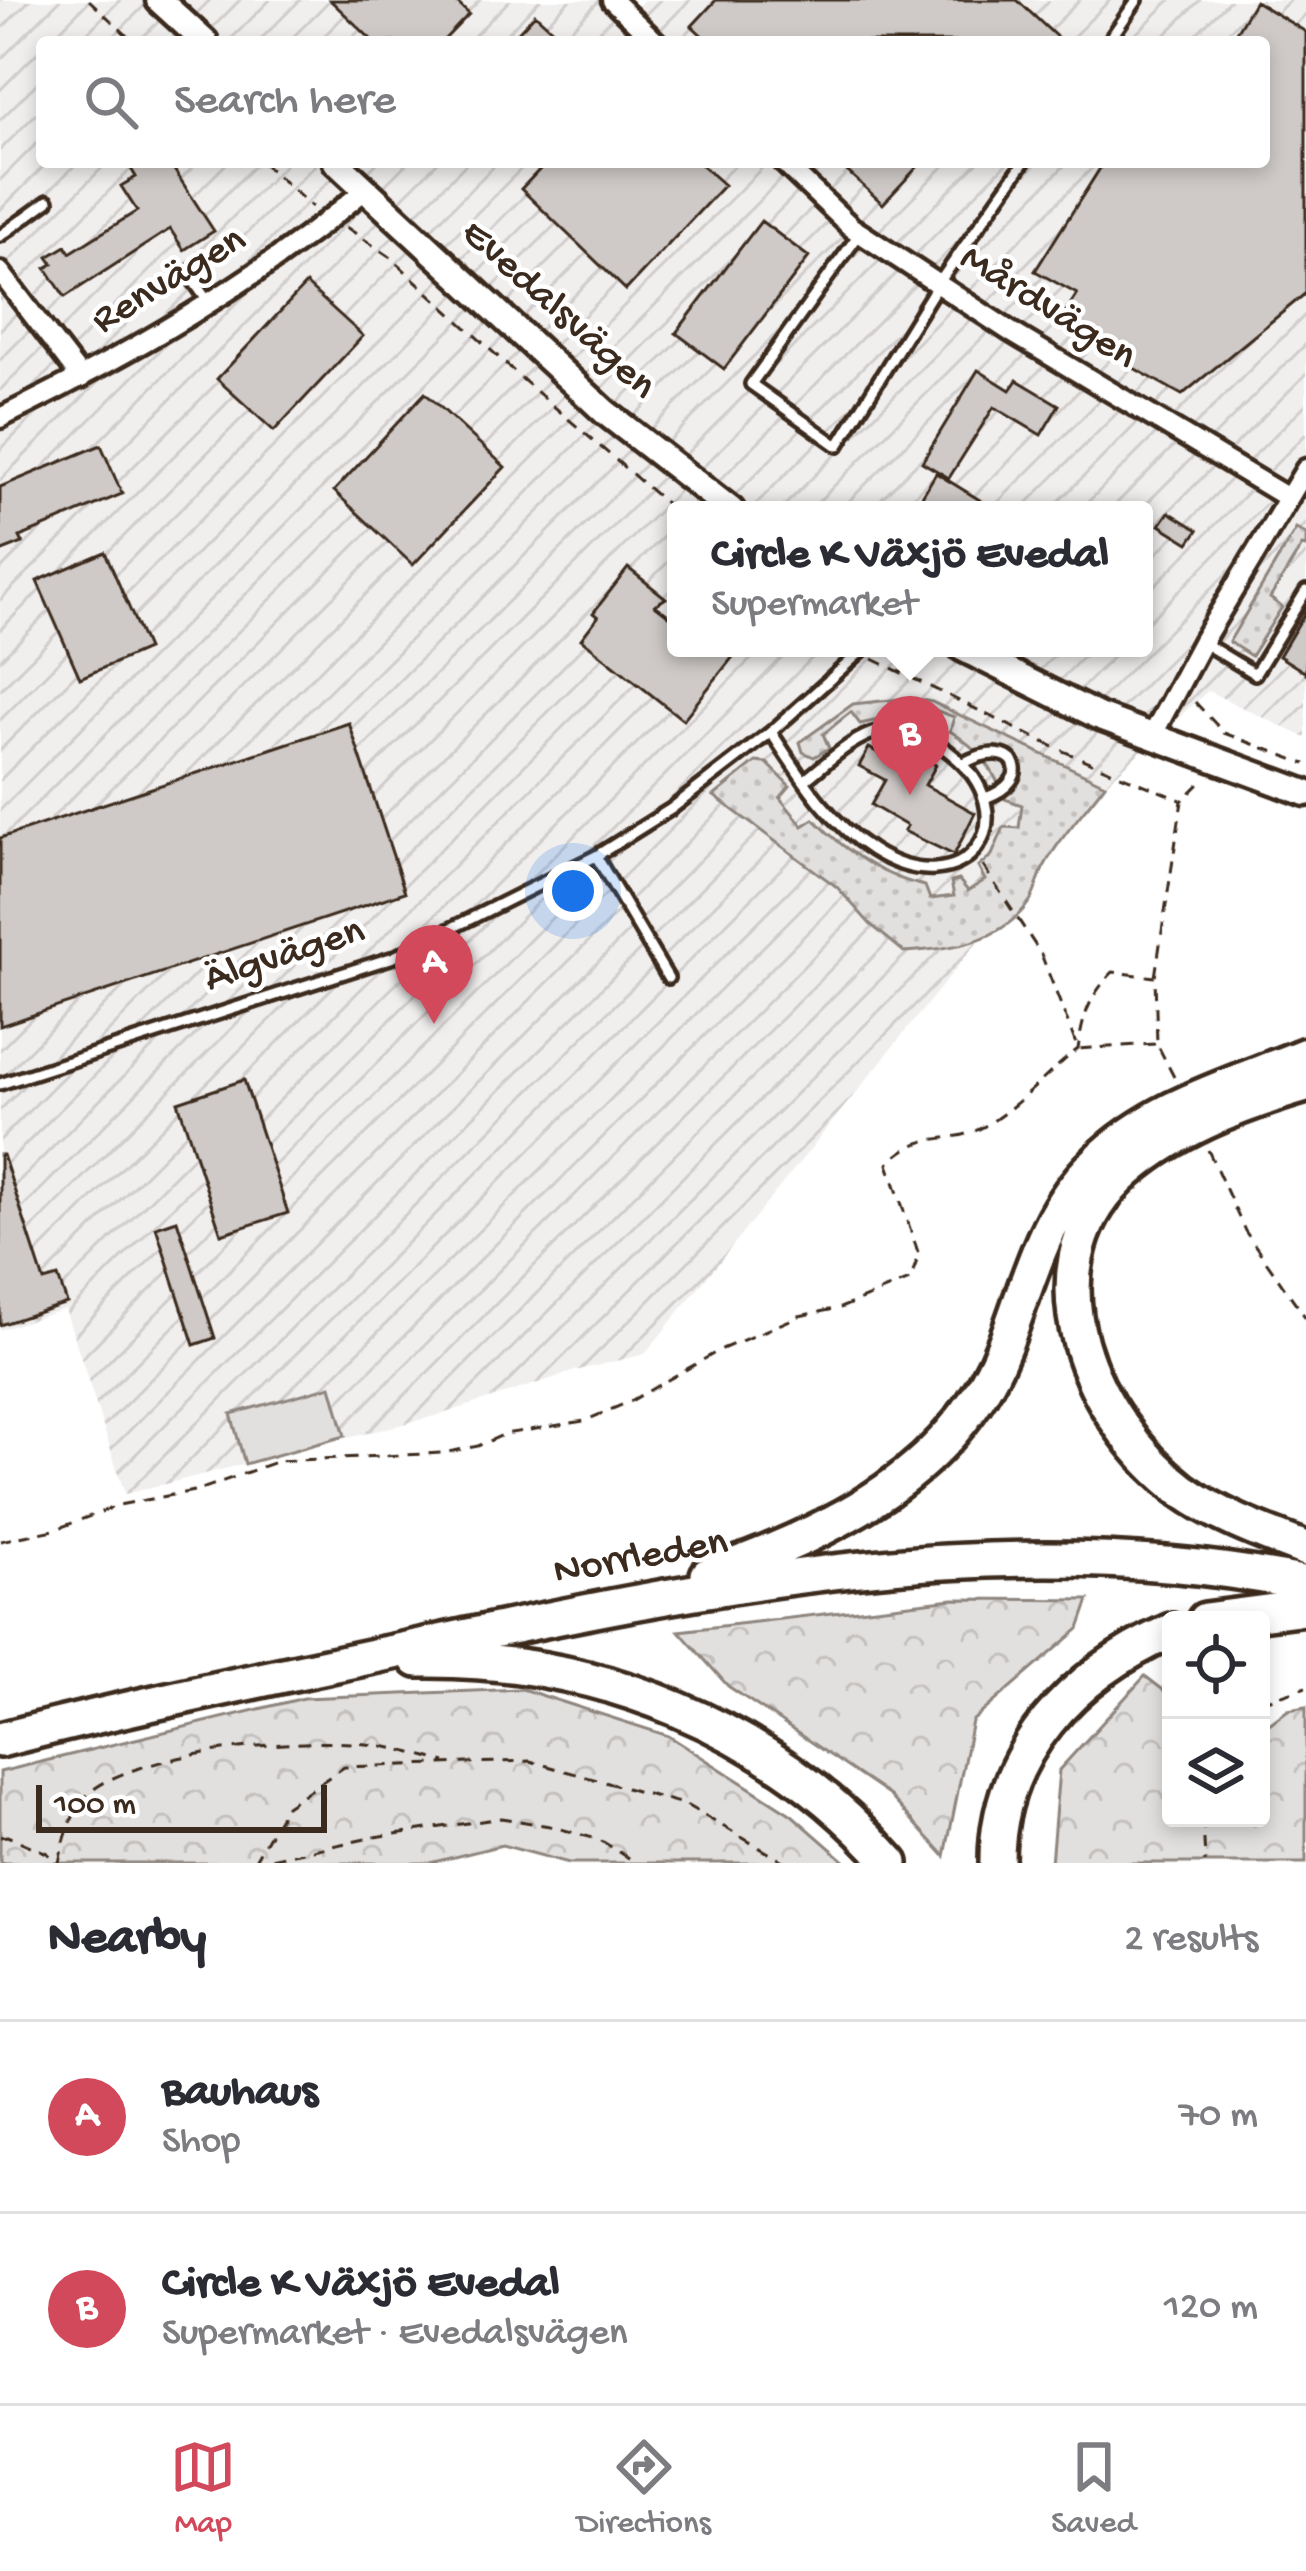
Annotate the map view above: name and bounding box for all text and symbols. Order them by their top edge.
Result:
search box [36,36,1270,168]
icon: search [78,69,144,135]
text: Search here [174,76,396,129]
street label: Evedalsvägen [449,210,665,412]
street label: Renvägen [84,217,256,347]
street label: Mårdvägen [950,235,1145,383]
popup [667,501,1153,657]
text: Circle K Växjö Evedal [711,530,1109,583]
text: Supermarket [711,583,917,629]
pin: B [871,696,949,795]
your location [543,861,603,921]
street label: Älgvägen [199,908,371,1006]
pin: A [395,925,473,1024]
street label: Norrleden [550,1520,732,1598]
map controls [1162,1611,1270,1827]
button: locate [1162,1611,1270,1719]
button: layers [1162,1719,1270,1827]
scale bar [36,1779,327,1832]
text: 100 m [54,1787,136,1825]
text: Nearby [48,1911,206,1971]
text: 2 results [1124,1918,1258,1964]
text: Bauhaus [162,2067,318,2120]
text: A [75,2094,99,2140]
text: 70 m [1179,2094,1258,2140]
text: Shop [162,2120,240,2166]
text: Circle K Växjö Evedal [162,2259,560,2312]
text: B [77,2286,97,2332]
text: 120 m [1164,2286,1258,2332]
text: Supermarket · Evedalsvägen [162,2312,628,2358]
tab: Map [170,2434,236,2544]
tab: Directions [577,2434,711,2544]
tab: Saved [1051,2434,1136,2544]

